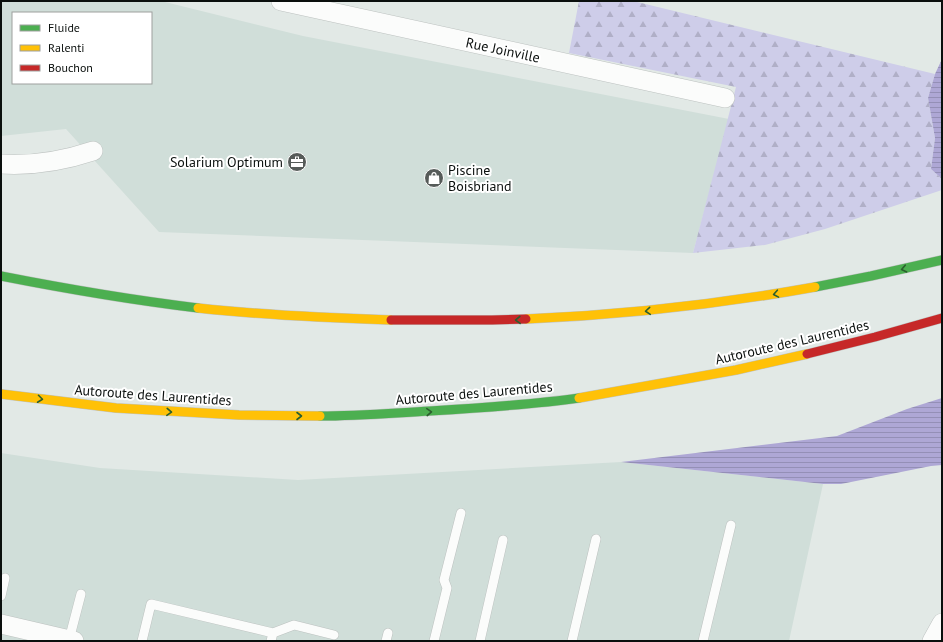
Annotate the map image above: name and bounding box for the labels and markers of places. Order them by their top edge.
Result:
office icon: Solarium Optimum [286,151,308,173]
place label: Solarium Optimum [170,153,283,171]
place label: Piscine Boisbriand [448,161,512,195]
shop icon: Piscine Boisbriand [423,167,445,189]

